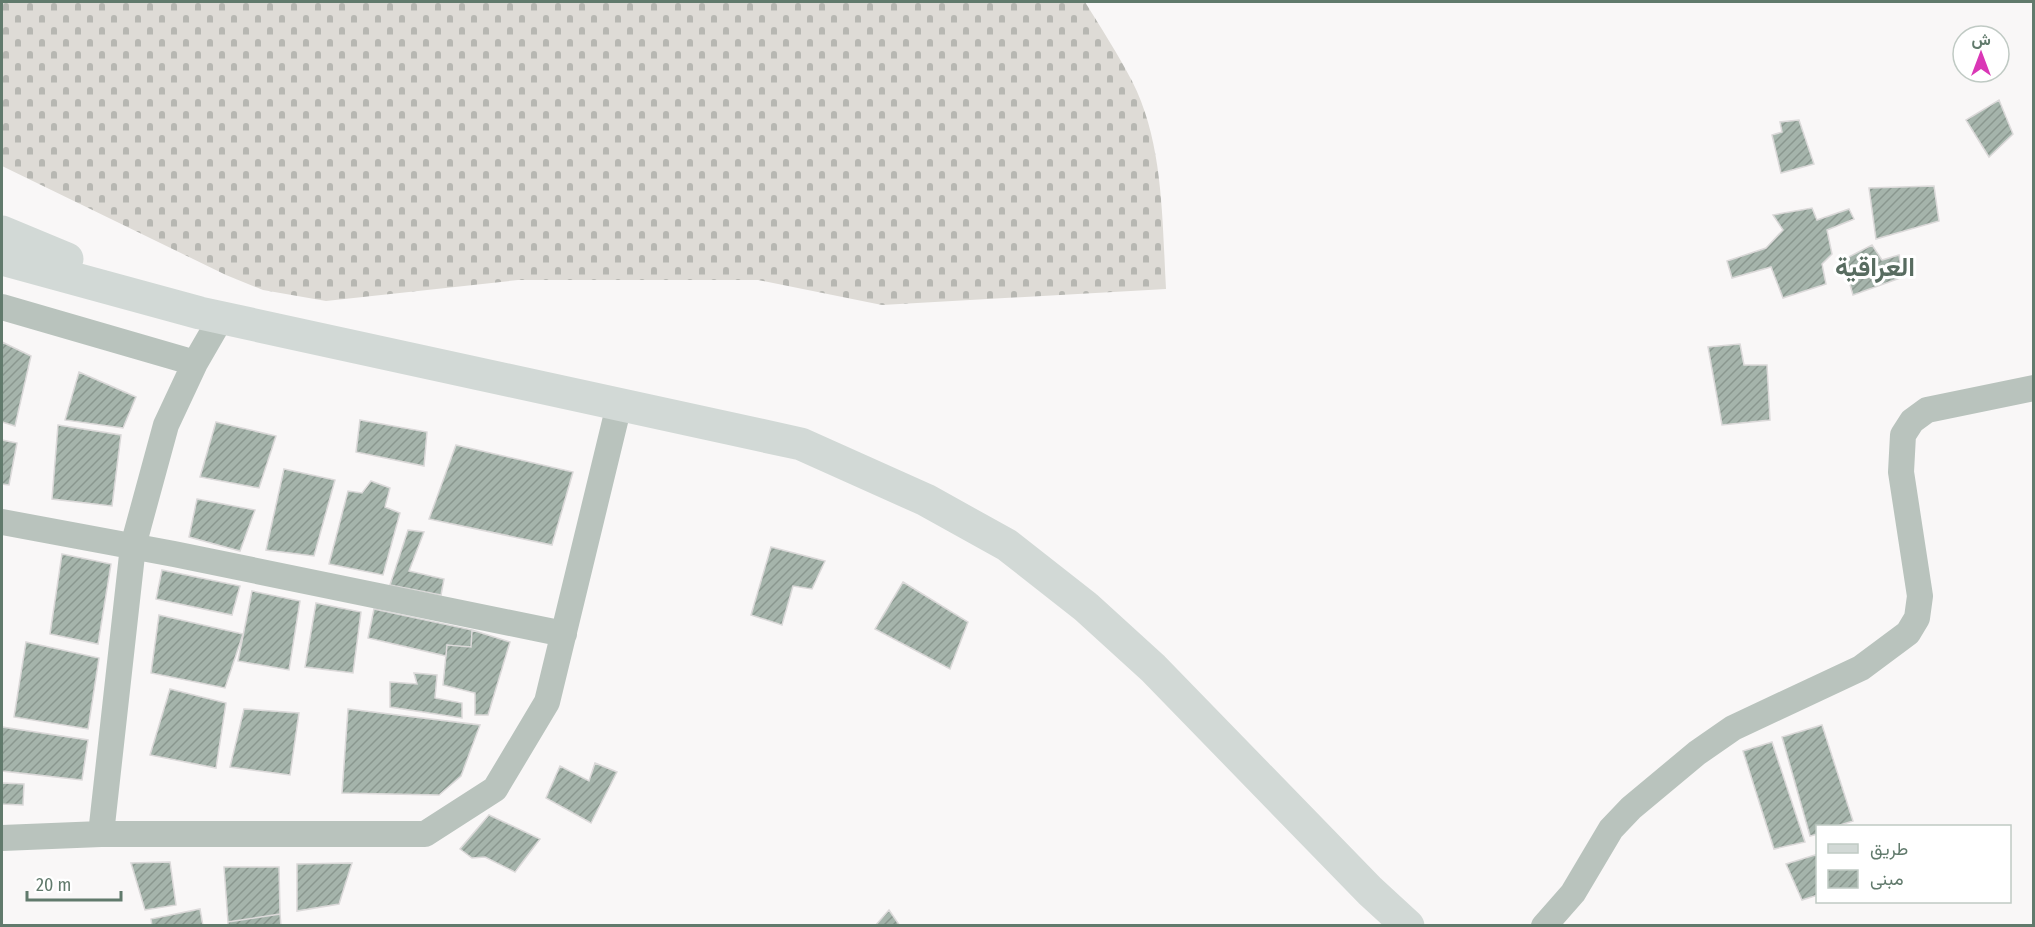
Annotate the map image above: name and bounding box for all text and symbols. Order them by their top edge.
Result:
north arrow [1951,24,2011,84]
text: ش [1971,30,1991,49]
district label: العراقية [1835,252,1915,283]
legend [1816,825,2011,903]
text: طريق [1870,838,1908,860]
scale bar [27,864,122,902]
text: مبنى [1870,868,1904,890]
text: 20 m [36,874,71,896]

